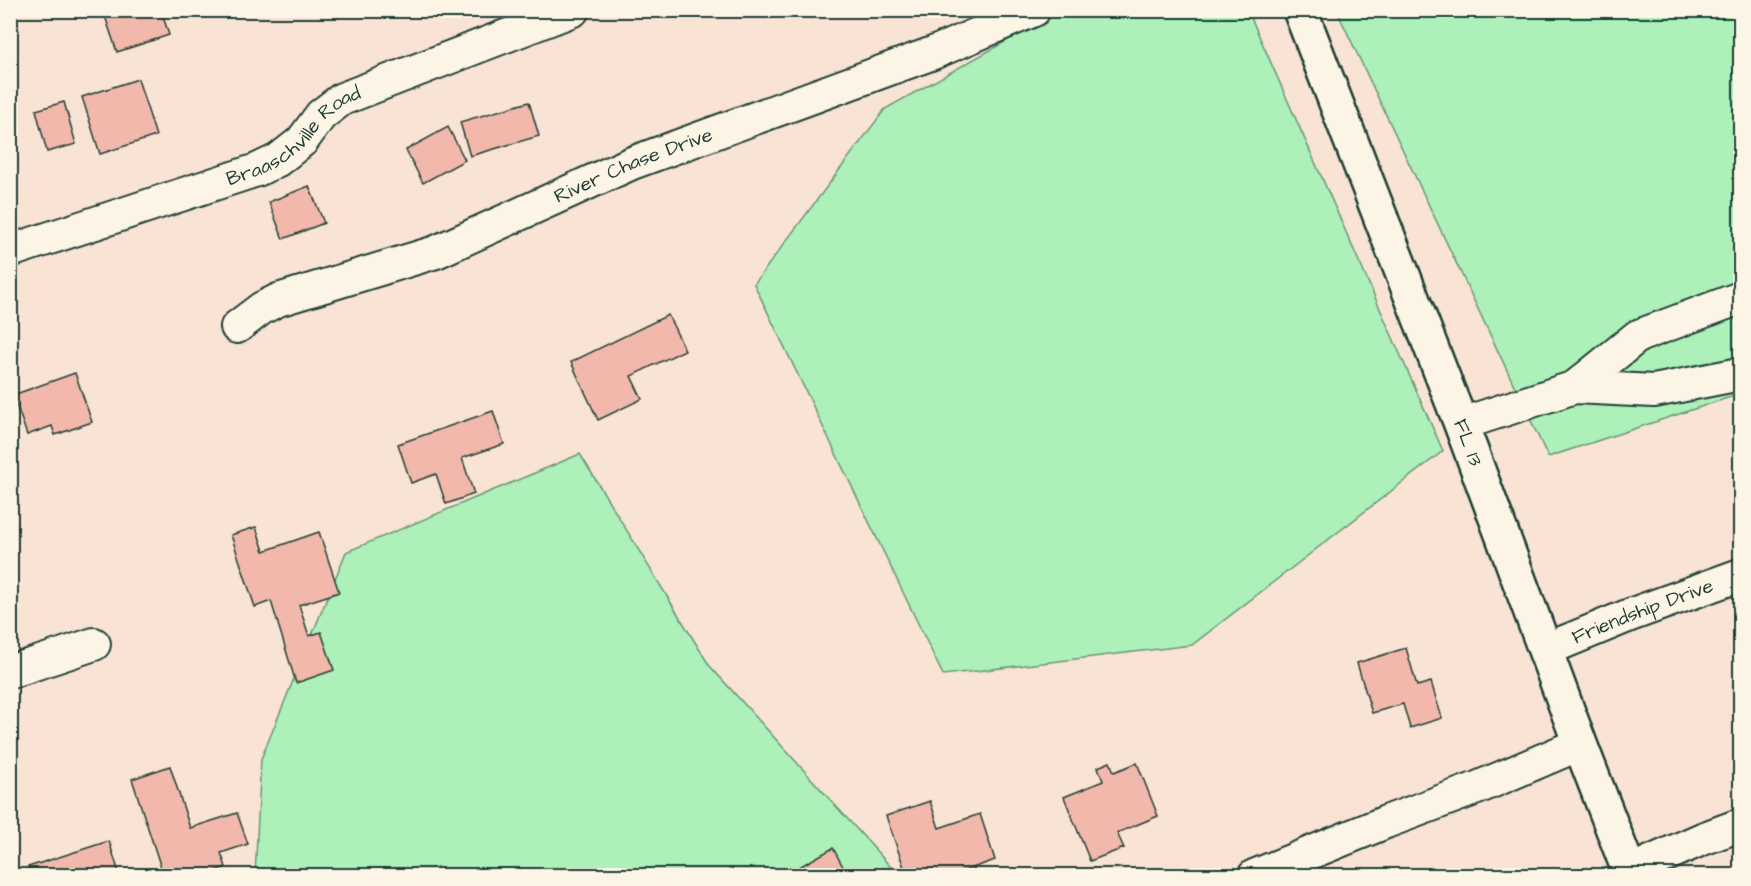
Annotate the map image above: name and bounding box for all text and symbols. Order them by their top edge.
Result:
street label: Braaschville Road [223,79,365,193]
street label: River Chase Drive [550,121,717,211]
street label: FL 13 [1446,415,1489,470]
street label: Friendship Drive [1568,572,1717,651]

